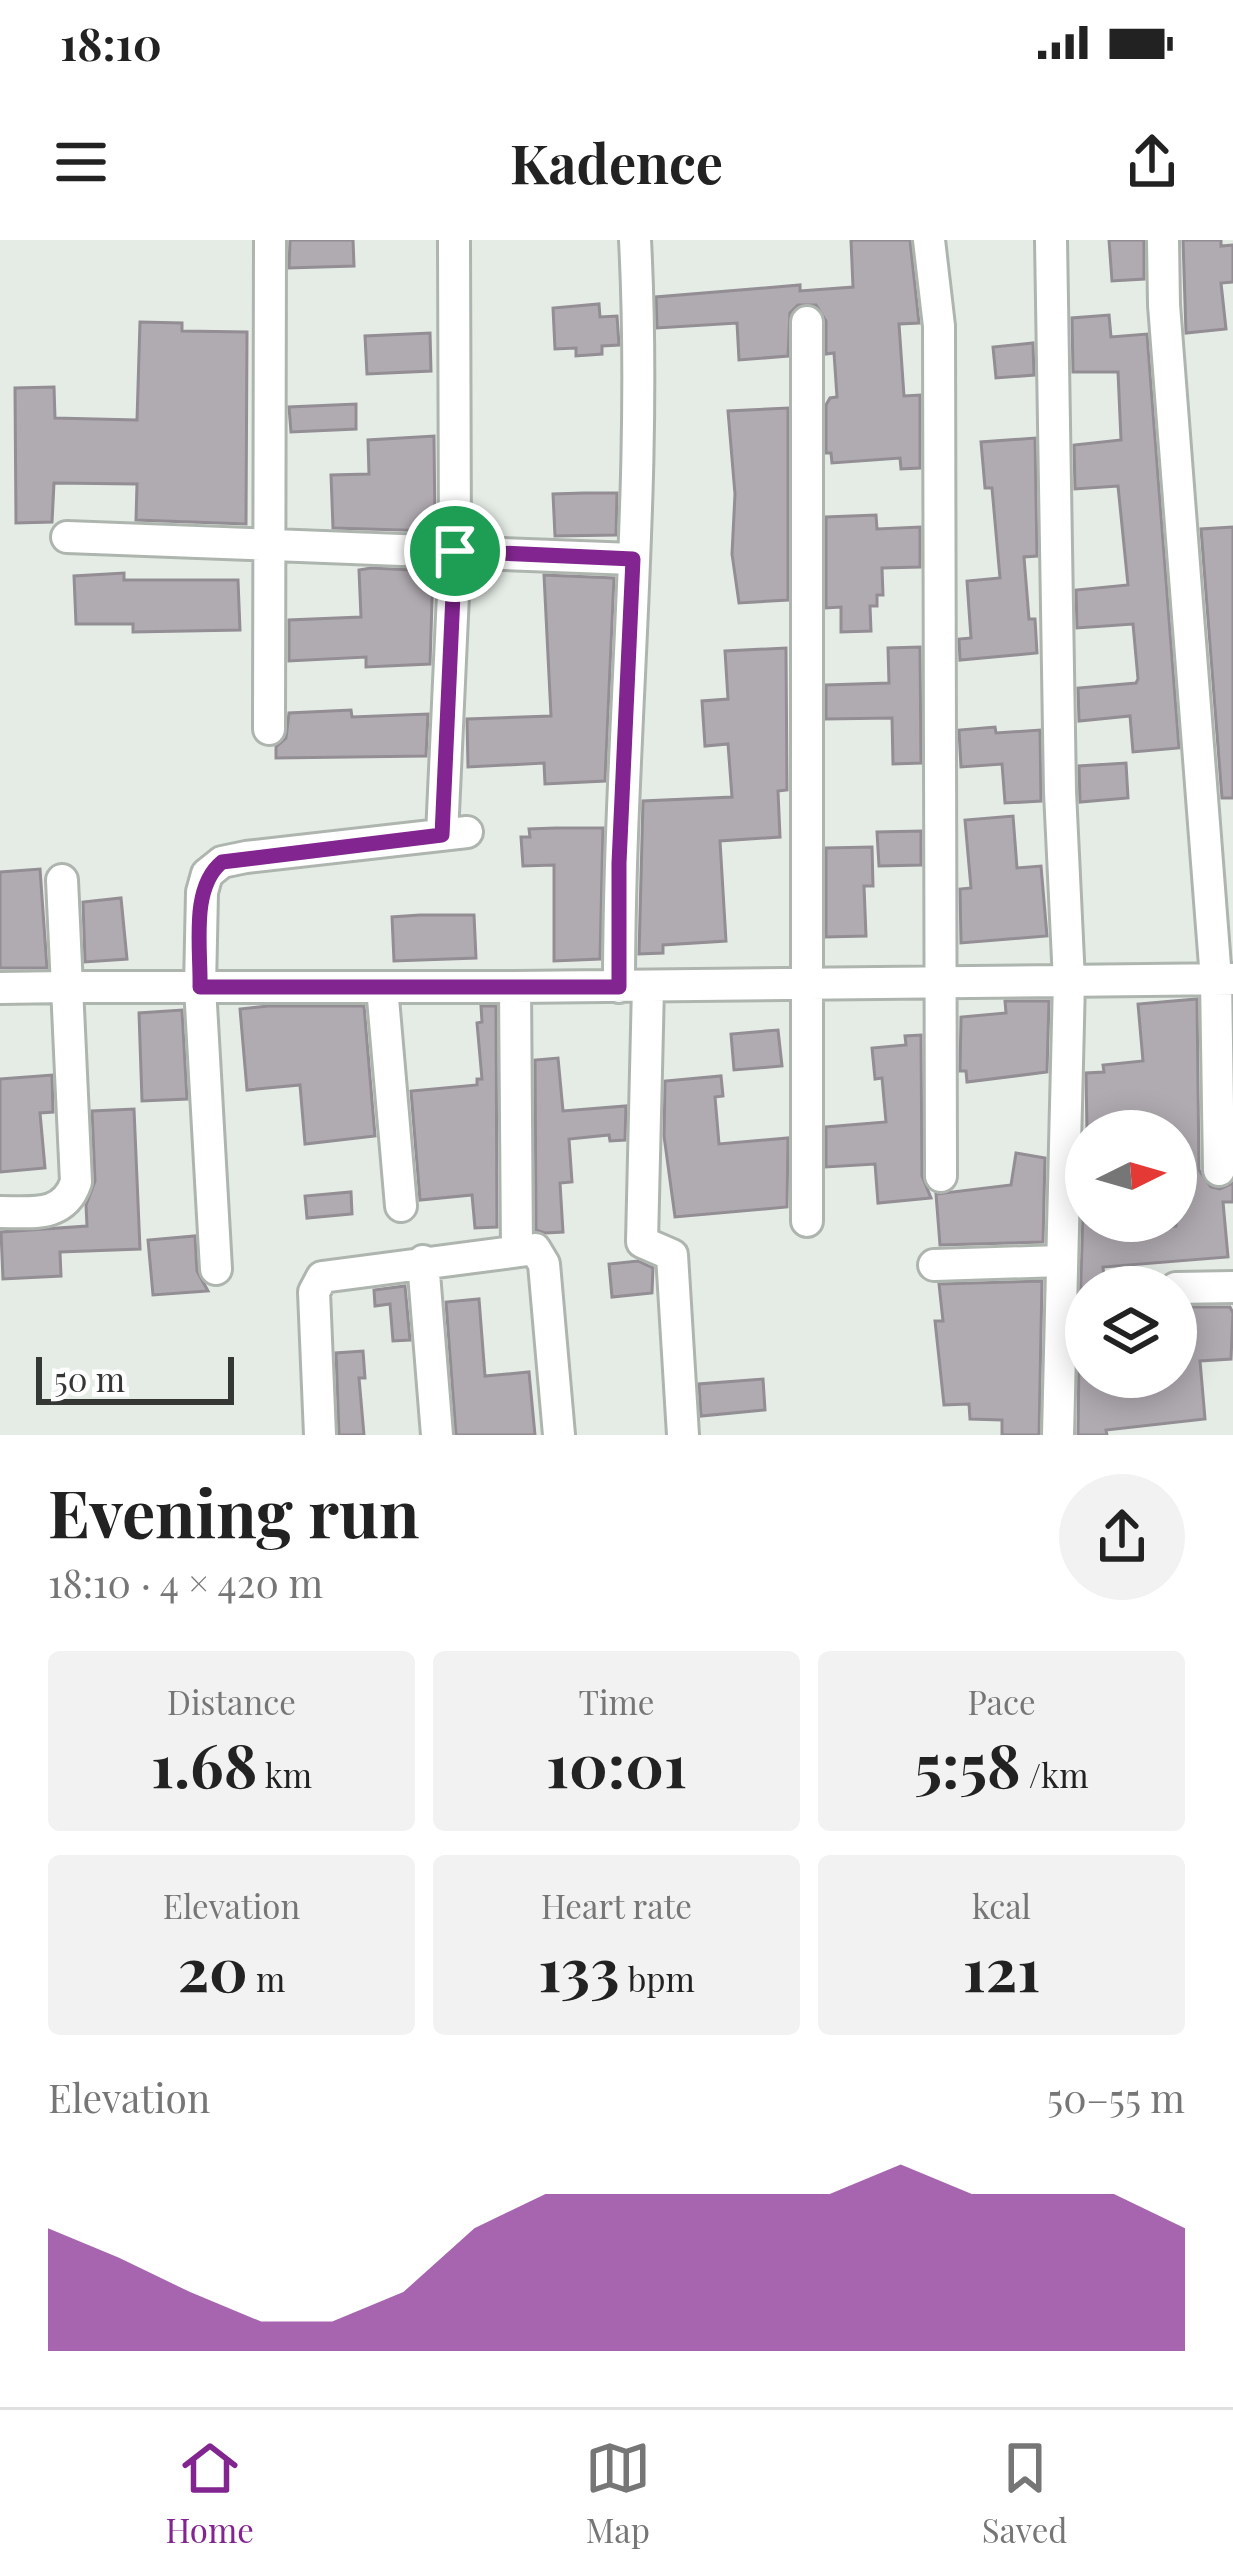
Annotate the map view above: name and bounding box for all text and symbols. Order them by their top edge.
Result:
text: 18:10 [60,12,162,72]
text: Kadence [510,126,723,198]
icon: menu [48,129,114,195]
icon: share [1119,129,1185,195]
pin [404,500,506,602]
icon: arrive [422,518,488,584]
north arrow [1065,1110,1197,1242]
map controls [1065,1110,1197,1398]
button: layers [1065,1266,1197,1398]
scale bar [36,1351,234,1404]
text: 50 m [54,1356,125,1400]
text: Evening run [48,1467,420,1555]
button: share [1059,1474,1185,1600]
text: 18:10 · 4 × 420 m [48,1556,323,1608]
text: Distance [167,1679,296,1723]
text: Time [578,1679,655,1723]
text: Pace [967,1679,1036,1723]
text: 1.68 [151,1723,257,1803]
text: 10:01 [546,1723,687,1803]
text: 5:58 [914,1723,1021,1803]
text: km [257,1752,312,1796]
text: /km [1021,1752,1089,1796]
text: Elevation [163,1883,300,1927]
text: Heart rate [541,1883,692,1927]
text: kcal [972,1883,1031,1927]
text: 20 [178,1927,248,2007]
text: 133 [538,1927,619,2007]
text: 121 [963,1927,1040,2007]
text: m [248,1956,285,2000]
text: bpm [619,1956,695,2000]
text: Elevation [48,2071,210,2123]
text: 50–55 m [1047,2071,1185,2123]
tab: Home [165,2435,254,2551]
tab: Map [585,2435,651,2551]
tab: Saved [982,2435,1068,2551]

